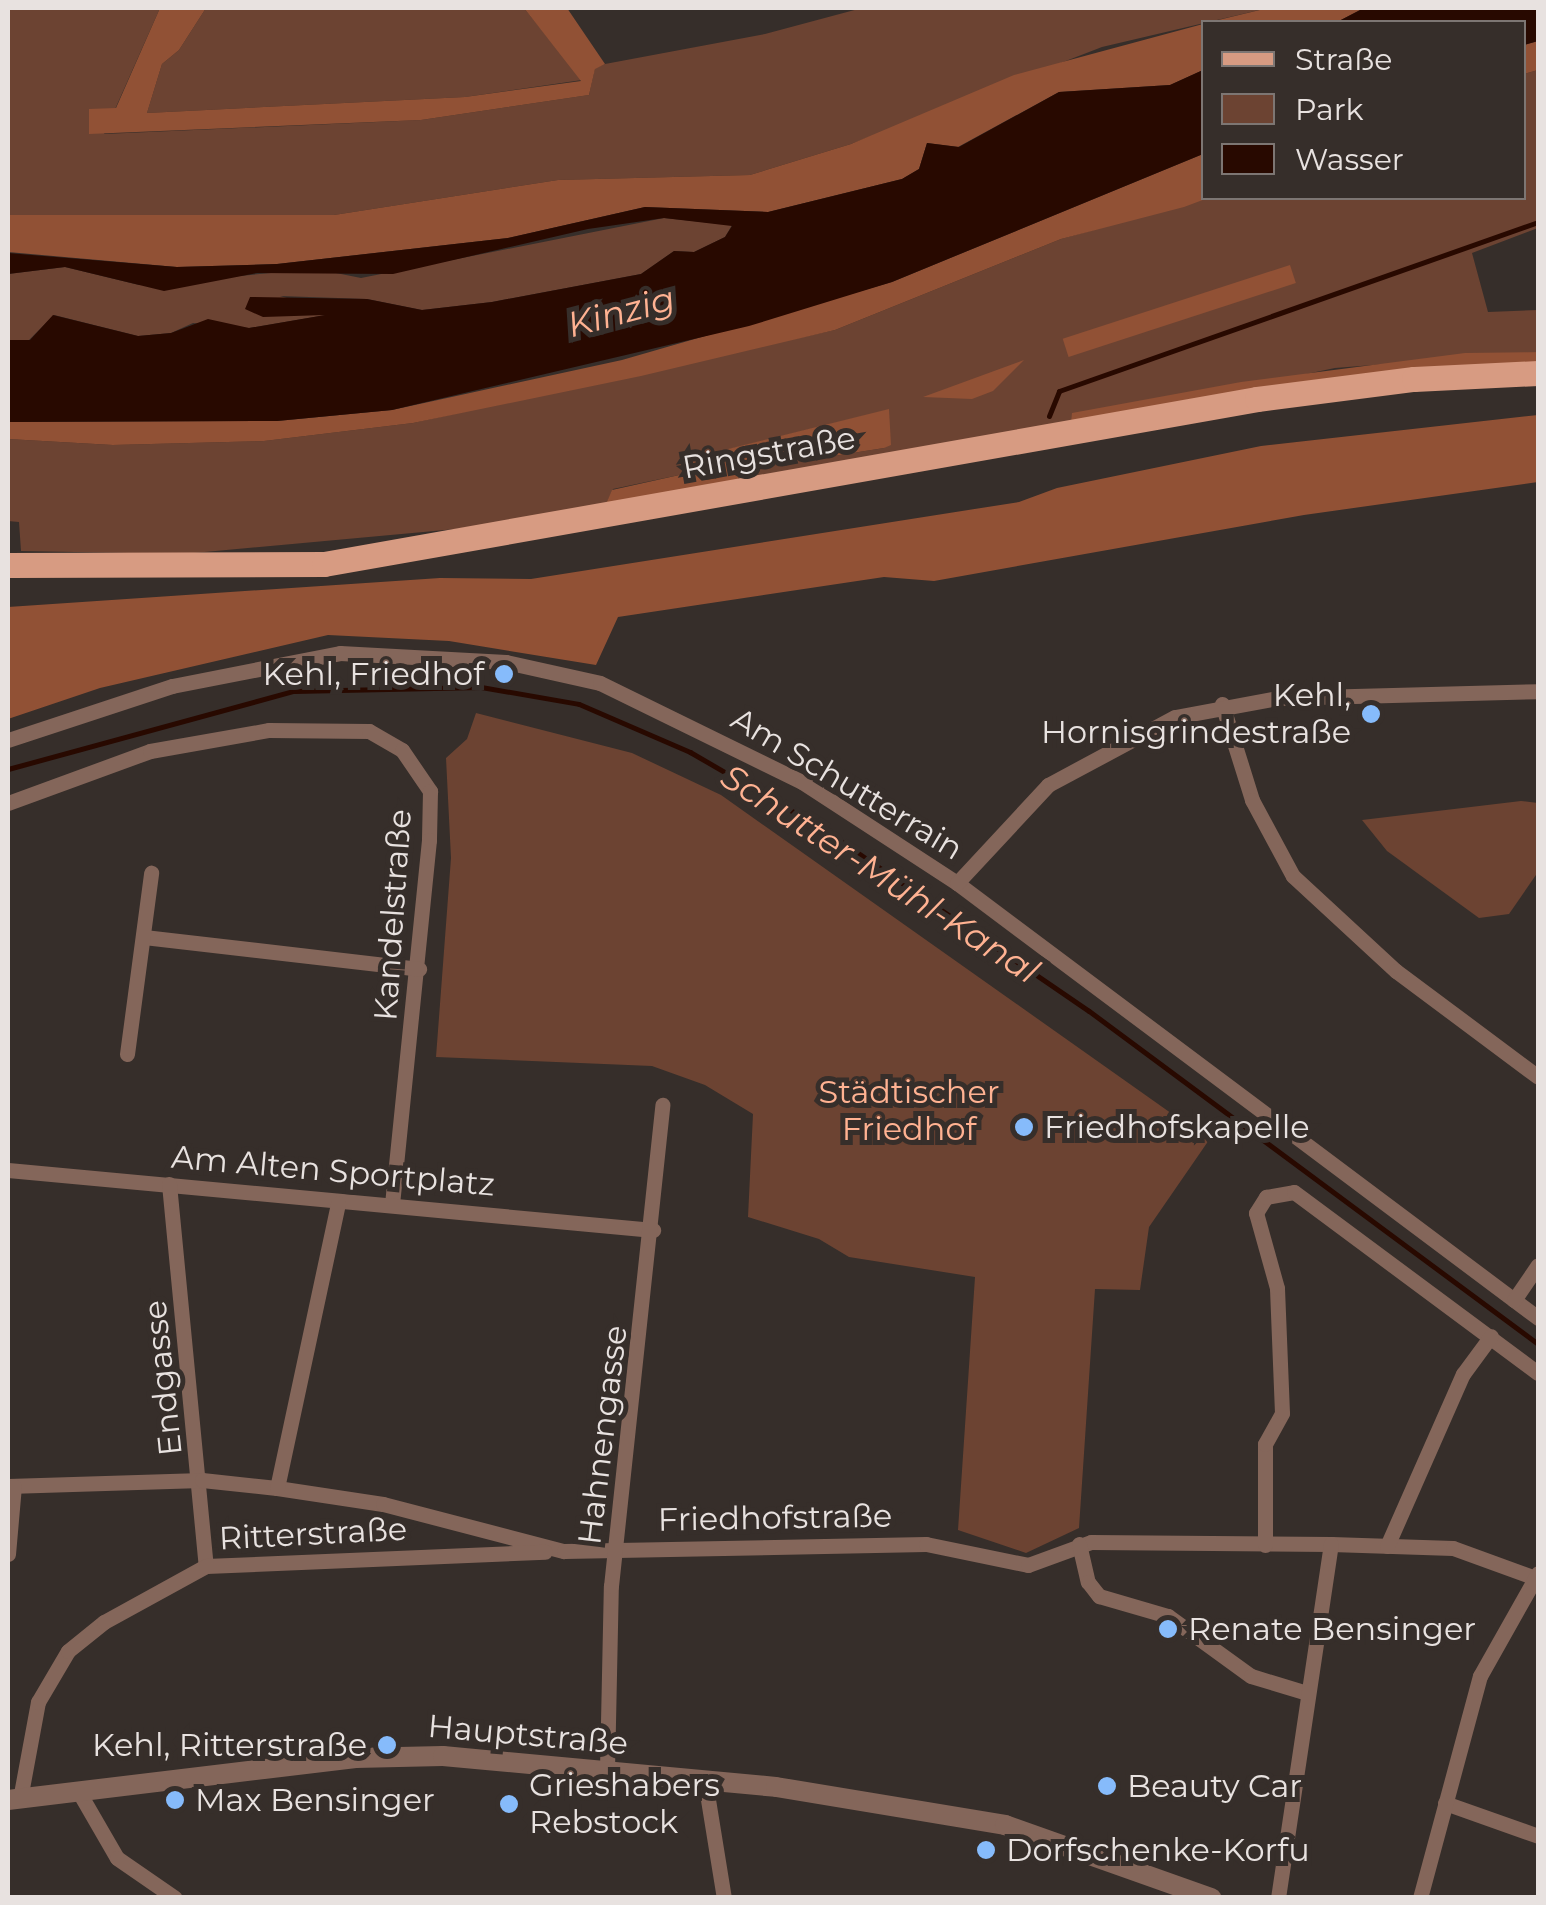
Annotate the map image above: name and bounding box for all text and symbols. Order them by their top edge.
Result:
legend [1201,20,1526,200]
text: Straße [1295,41,1392,78]
text: Park [1295,91,1364,128]
text: Wasser [1295,141,1404,178]
water label: Kinzig [563,278,679,346]
street label: Ringstraße [679,419,859,487]
place label: Kehl, Friedhof [263,655,484,693]
marker: Kehl, Friedhof [493,663,515,685]
place label: Kehl, Hornisgrindestraße [1041,677,1351,752]
street label: Am Schutterrain [724,700,970,868]
marker: Kehl, Hornisgrindestraße [1360,703,1382,725]
water label: Schutter-Mühl-Kanal [713,755,1047,993]
street label: Kandelstraße [366,808,420,1022]
park label: Städtischer Friedhof [818,1074,1000,1149]
place label: Friedhofskapelle [1044,1108,1310,1146]
marker: Friedhofskapelle [1013,1116,1035,1138]
street label: Am Alten Sportplatz [170,1138,496,1204]
street label: Endgasse [136,1298,190,1458]
street label: Hahnengasse [571,1323,635,1547]
street label: Friedhofstraße [657,1497,893,1539]
street label: Ritterstraße [218,1510,408,1558]
place label: Renate Bensinger [1188,1610,1476,1648]
marker: Renate Bensinger [1157,1618,1179,1640]
street label: Hauptstraße [426,1707,630,1763]
place label: Kehl, Ritterstraße [92,1726,367,1764]
marker: Kehl, Ritterstraße [376,1734,398,1756]
place label: Grieshabers Rebstock [529,1767,720,1842]
place label: Beauty Car [1127,1767,1302,1805]
marker: Beauty Car [1096,1775,1118,1797]
place label: Max Bensinger [195,1781,435,1819]
marker: Max Bensinger [164,1789,186,1811]
marker: Grieshabers Rebstock [498,1793,520,1815]
place label: Dorfschenke-Korfu [1006,1831,1310,1869]
marker: Dorfschenke-Korfu [975,1839,997,1861]

